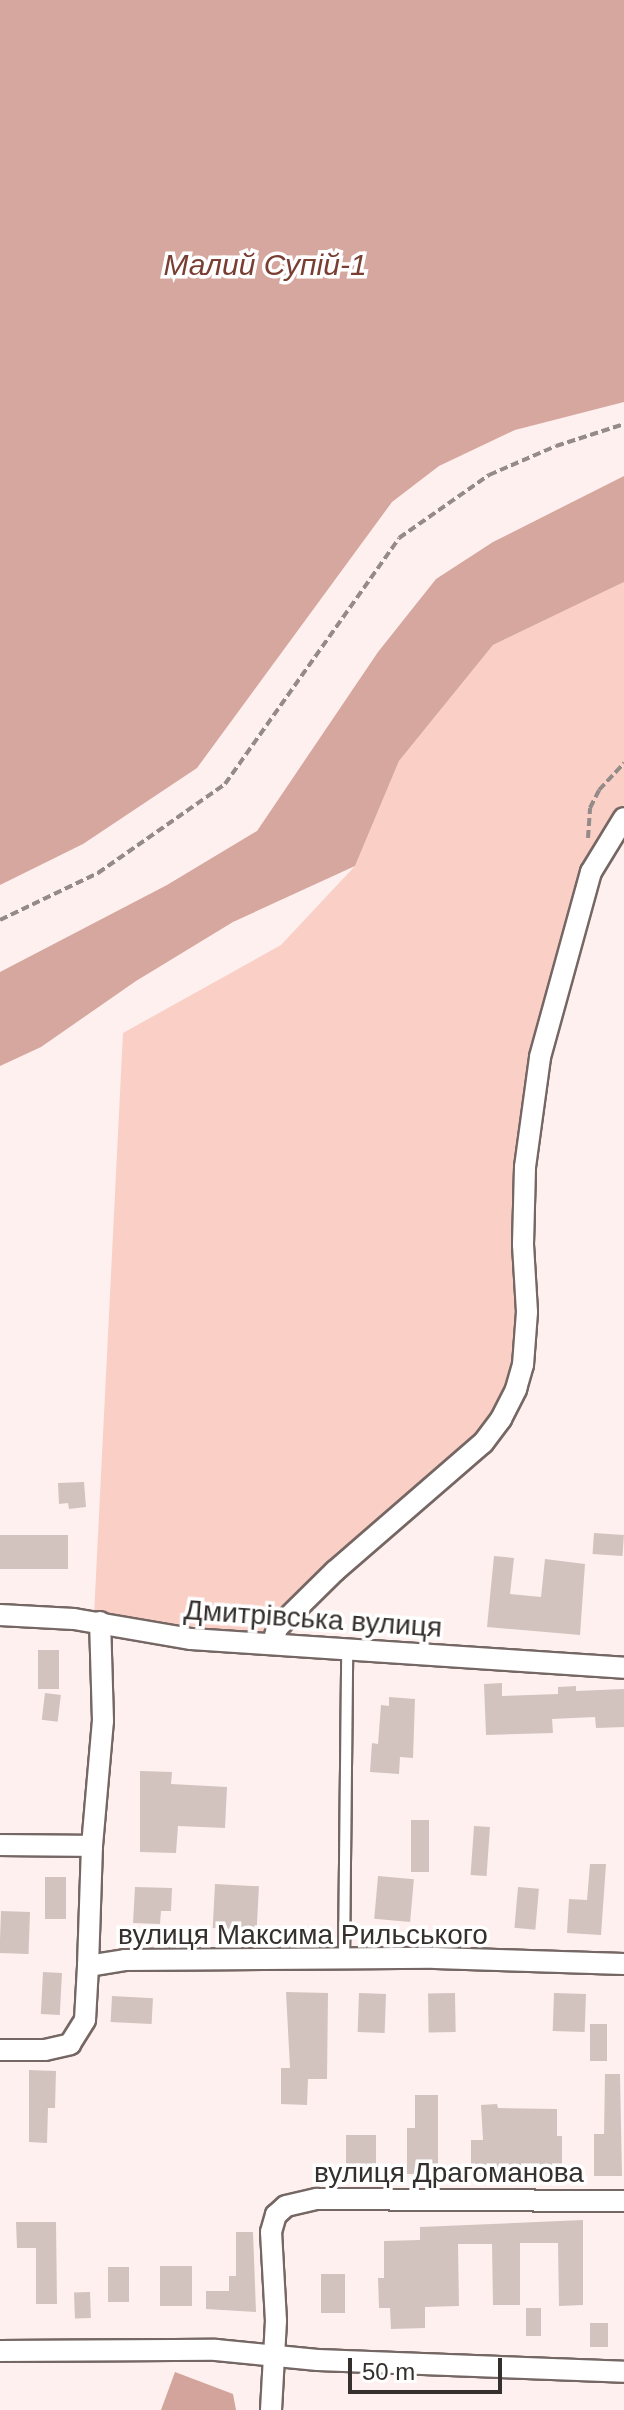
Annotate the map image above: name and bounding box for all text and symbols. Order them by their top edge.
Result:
water label: Малий Супій-1 [163,247,367,283]
street label: Дмитрівська вулиця [183,1593,443,1645]
street label: вулиця Максима Рильського [118,1918,488,1952]
street label: вулиця Драгоманова [314,2156,584,2190]
scale bar [352,2342,506,2392]
text: 50 m [362,2358,415,2385]

